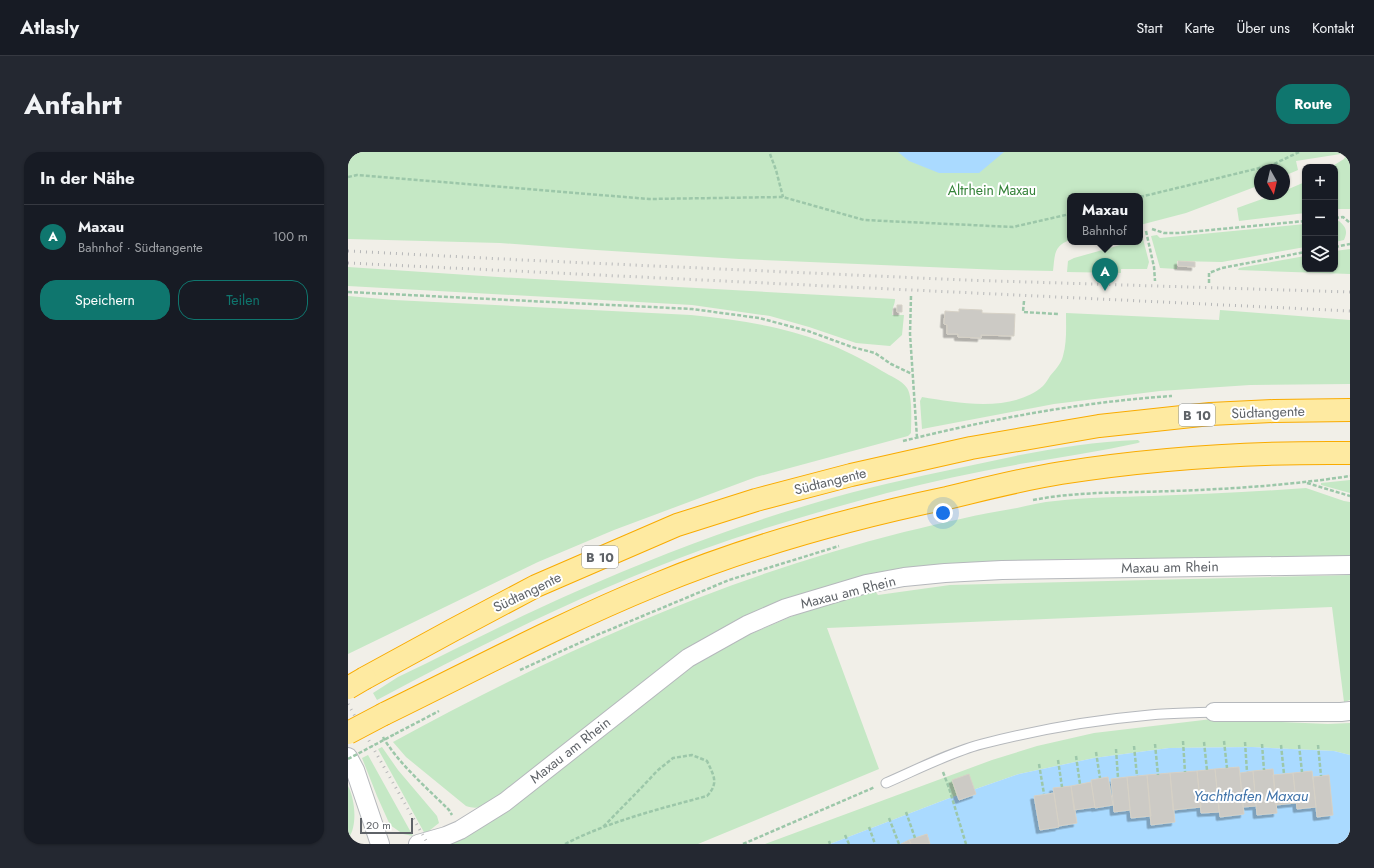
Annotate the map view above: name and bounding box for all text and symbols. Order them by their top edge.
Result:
text: Atlasly [20,14,79,41]
text: Start [1137,18,1163,38]
text: Karte [1185,18,1215,38]
text: Über uns [1237,18,1290,38]
text: Kontakt [1312,18,1354,38]
text: Anfahrt [24,84,122,125]
button: Route [1276,84,1350,124]
north arrow [1254,164,1290,200]
map controls [1302,164,1338,272]
button: + [1302,164,1338,200]
text: In der Nähe [40,166,135,190]
park label: Altrhein Maxau [948,180,1036,200]
popup [1067,193,1143,245]
text: Maxau [1082,199,1128,221]
button: − [1302,200,1338,236]
text: Maxau [78,216,124,238]
text: Bahnhof [1082,221,1127,240]
text: A [48,227,58,246]
text: 100 m [273,227,308,246]
button: layers [1302,236,1338,272]
text: Bahnhof · Südtangente [78,238,203,257]
pin: A [1092,258,1118,291]
button: Speichern [40,280,170,320]
button: Teilen [178,280,308,320]
street label: Südtangente [1231,401,1305,423]
road number: B 10 [1179,404,1215,426]
street label: Südtangente [792,462,868,500]
your location [933,503,953,523]
road number: B 10 [582,546,618,568]
street label: Maxau am Rhein [1121,556,1219,578]
street label: Südtangente [490,567,564,617]
street label: Maxau am Rhein [798,571,898,613]
street label: Maxau am Rhein [525,712,615,788]
water label: Yachthafen Maxau [1194,785,1309,807]
scale bar [360,816,413,835]
text: 20 m [366,817,391,833]

